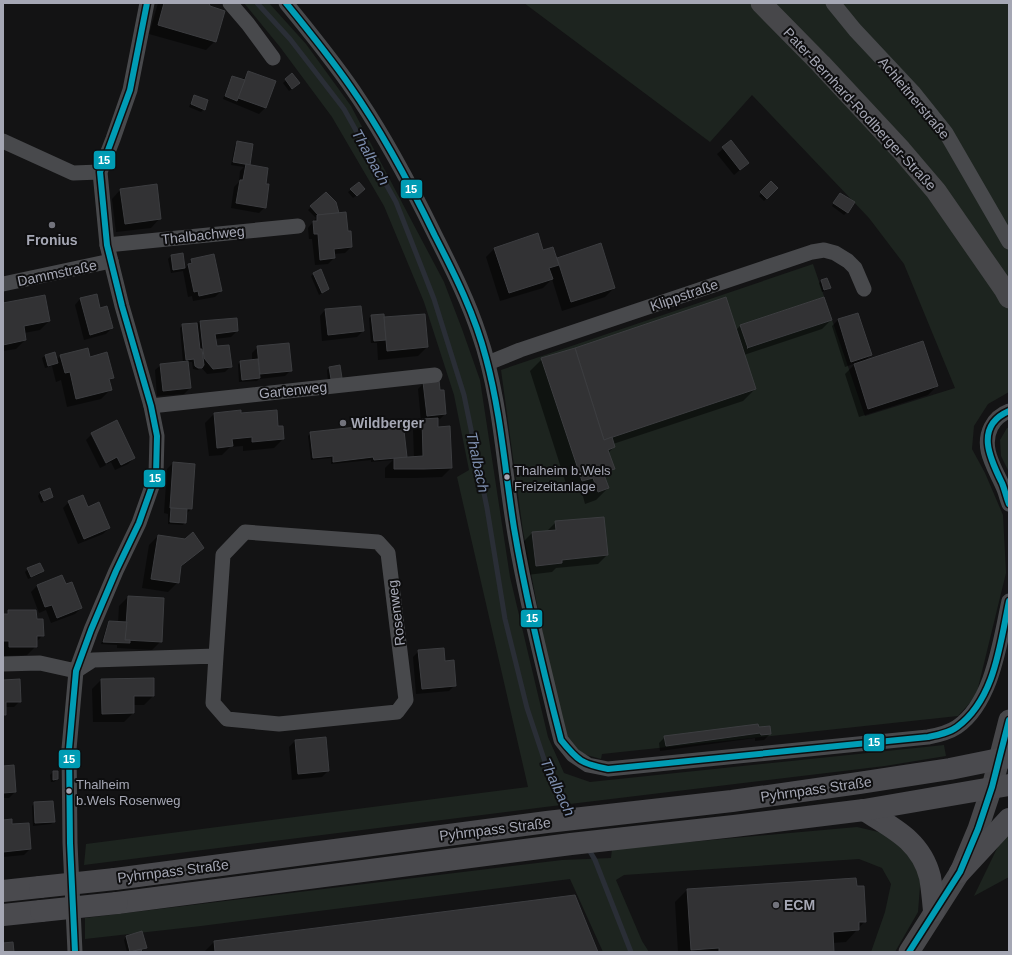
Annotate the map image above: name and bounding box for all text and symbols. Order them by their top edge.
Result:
street label: Pater-Bernhard-Rodlberger-Straße [780,24,940,194]
street label: Achleitnerstraße [875,54,953,142]
water label: Thalbach [349,126,393,188]
line badge: 15 [93,150,116,170]
text: 15 [98,154,110,166]
line badge: 15 [400,179,423,199]
text: 15 [405,183,417,195]
marker: Fronius [47,220,57,230]
street label: Thalbachweg [161,223,245,247]
place label: Fronius [26,232,78,248]
street label: Dammstraße [16,257,98,289]
street label: Klippstraße [648,276,720,314]
street label: Gartenweg [258,378,328,402]
place label: Wildberger [351,415,425,431]
marker: Wildberger [338,418,348,428]
water label: Thalbach [463,430,493,494]
place label: Thalheim b.Wels Freizeitanlage [514,463,611,494]
line badge: 15 [143,469,166,488]
text: 15 [149,472,161,484]
marker: Thalheim b.Wels Freizeitanlage [502,472,512,482]
street label: Rosenweg [384,579,408,647]
line badge: 15 [520,609,543,628]
text: 15 [526,612,538,624]
line badge: 15 [863,733,885,752]
text: 15 [868,736,880,748]
line badge: 15 [58,749,81,769]
text: 15 [63,753,75,765]
water label: Thalbach [537,755,579,819]
street label: Pyhrnpass Straße [759,773,873,805]
place label: Thalheim b.Wels Rosenweg [76,777,181,808]
marker: Thalheim b.Wels Rosenweg [64,786,74,796]
street label: Pyhrnpass Straße [438,814,552,844]
street label: Pyhrnpass Straße [116,856,230,886]
place label: ECM [784,897,815,913]
marker: ECM [771,900,781,910]

